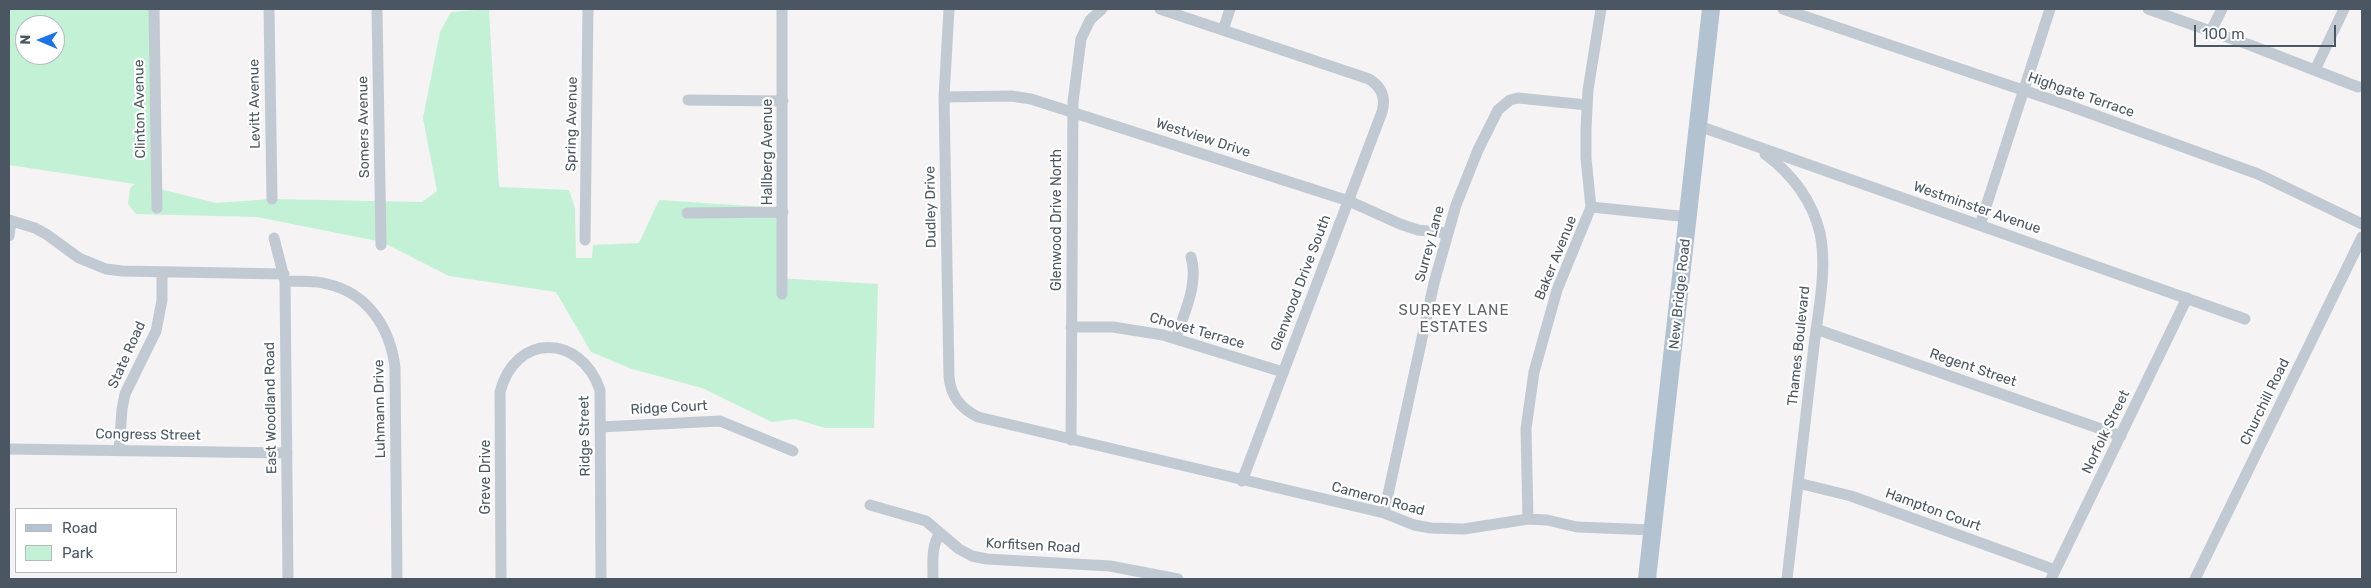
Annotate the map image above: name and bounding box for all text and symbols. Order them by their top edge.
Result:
north arrow [15,15,65,65]
scale bar [2196,15,2338,47]
text: 100 m [2202,25,2244,43]
text: N [17,35,34,45]
street label: Clinton Avenue [131,59,149,159]
street label: Levitt Avenue [246,59,264,149]
street label: Highgate Terrace [2026,69,2136,121]
street label: Somers Avenue [355,76,373,178]
street label: Spring Avenue [563,76,581,172]
street label: Hallberg Avenue [760,99,776,205]
street label: Westview Drive [1154,115,1252,161]
street label: Glenwood Drive North [1049,149,1065,291]
street label: Dudley Drive [922,166,940,248]
street label: Westminster Avenue [1911,178,2043,238]
street label: Surrey Lane [1412,204,1448,284]
street label: Glenwood Drive South [1267,213,1335,353]
street label: Baker Avenue [1531,213,1581,303]
street label: New Bridge Road [1666,238,1694,350]
street label: Thames Boulevard [1784,285,1814,407]
district label: SURREY LANE ESTATES [1397,302,1511,337]
street label: Chovet Terrace [1147,309,1247,353]
street label: State Road [105,319,149,391]
street label: East Woodland Road [261,342,281,474]
street label: Regent Street [1927,345,2019,391]
street label: Churchill Road [2237,356,2293,448]
street label: Luhmann Drive [371,359,389,459]
street label: Norfolk Street [2079,387,2133,477]
street label: Ridge Street [576,395,594,477]
street label: Ridge Court [630,398,708,418]
street label: Congress Street [95,426,201,444]
street label: Greve Drive [478,440,494,514]
street label: Cameron Road [1330,479,1426,519]
street label: Hampton Court [1883,485,1983,535]
legend [15,508,178,573]
text: Road [62,519,98,537]
street label: Korfitsen Road [985,535,1081,557]
text: Park [62,544,93,562]

